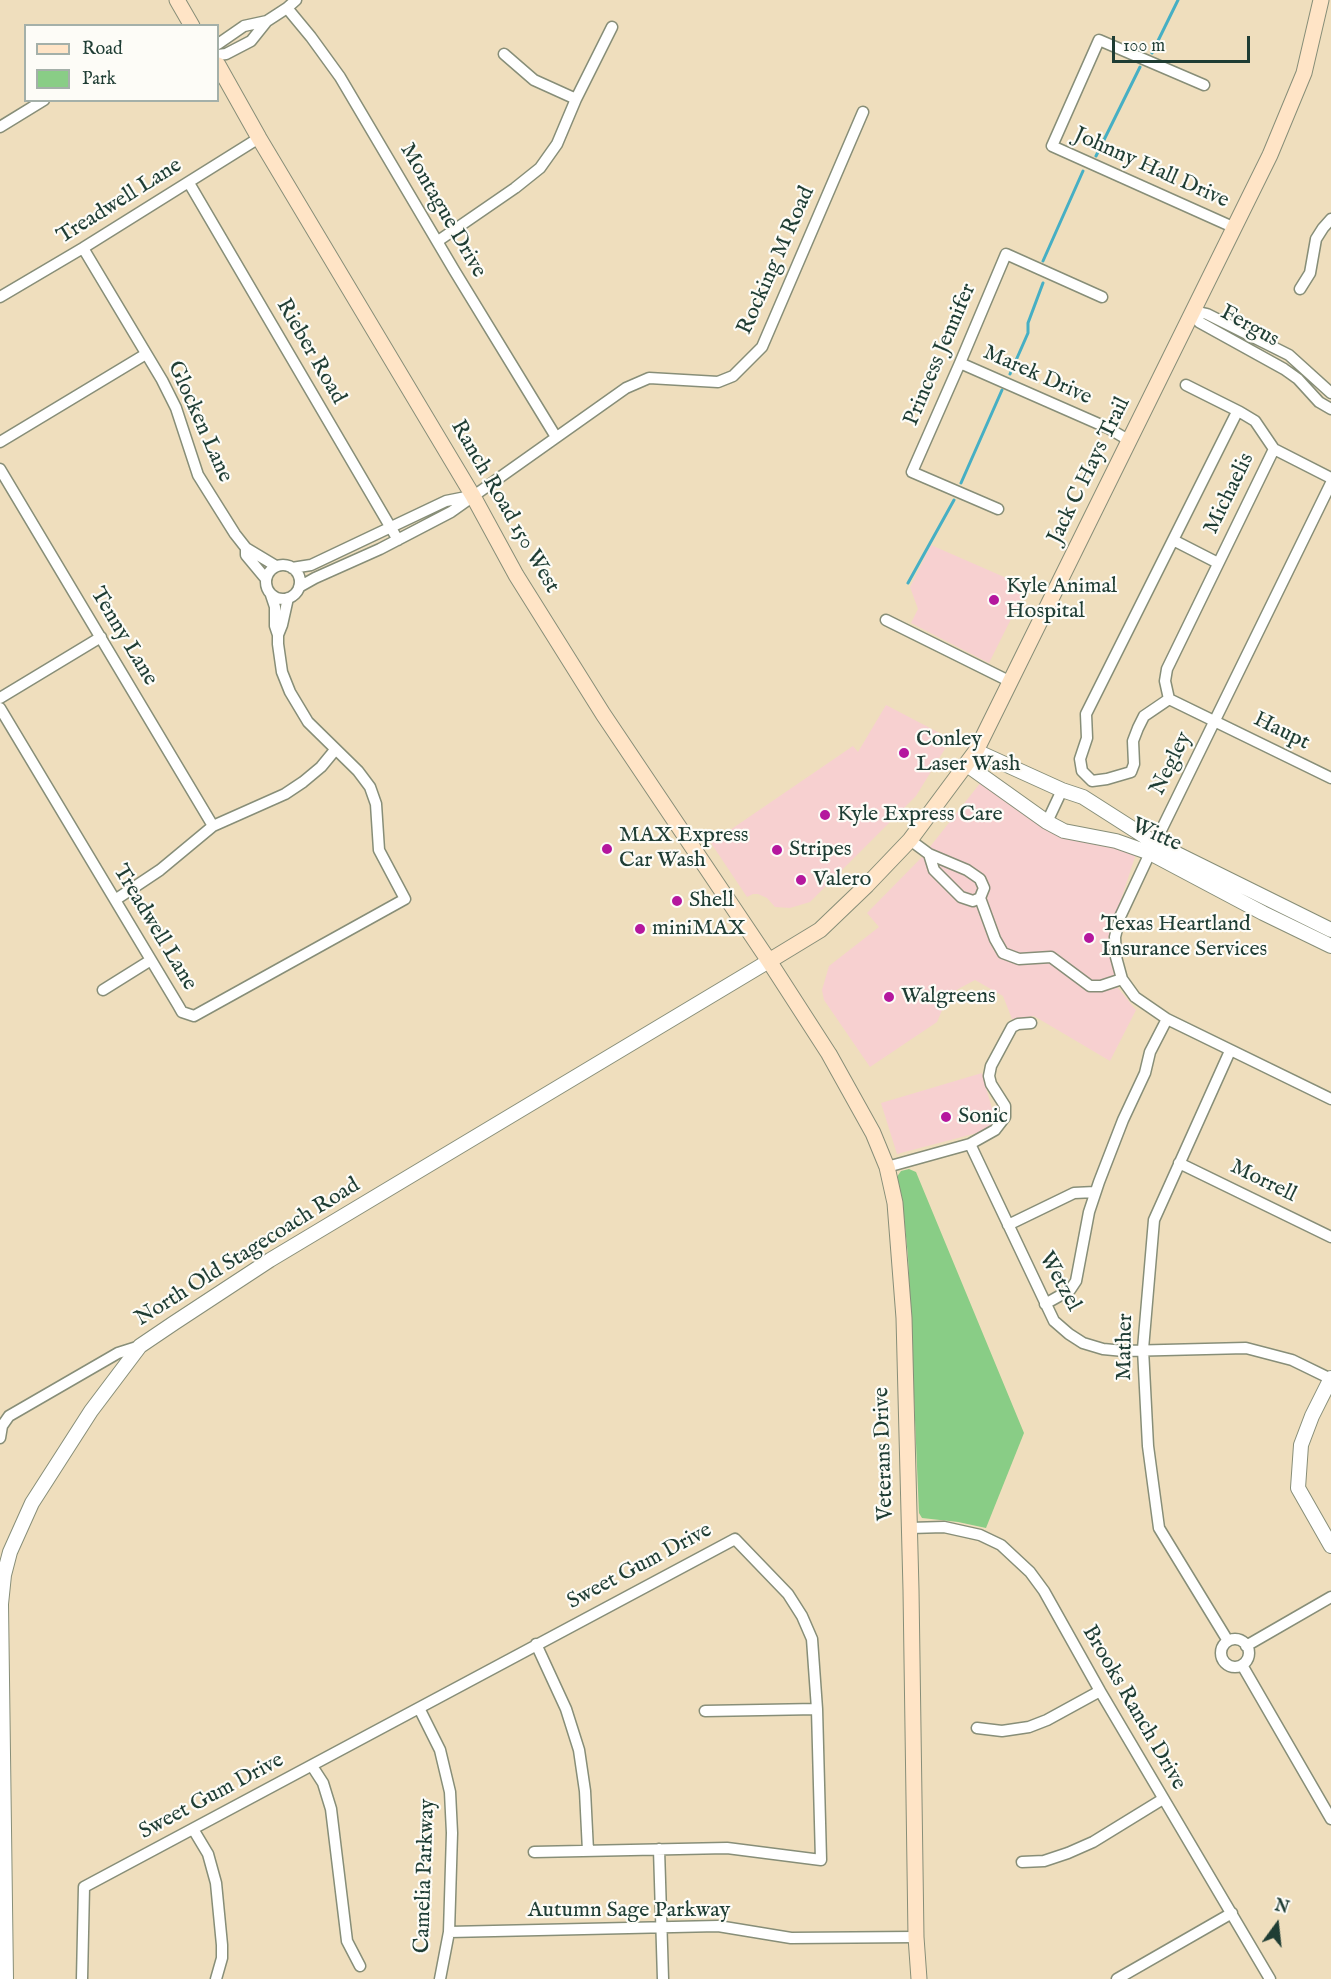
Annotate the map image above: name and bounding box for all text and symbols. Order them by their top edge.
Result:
legend [24,24,219,102]
scale bar [1115,24,1253,62]
text: 100 m [1123,35,1165,58]
text: Road [82,38,123,61]
text: Park [82,68,116,91]
street label: Johnny Hall Drive [1069,123,1233,215]
street label: Montague Drive [393,139,491,283]
street label: Treadwell Lane [53,153,187,251]
street label: Rocking M Road [733,183,821,339]
street label: Princess Jennifer [899,280,983,430]
street label: Rieber Road [269,295,351,409]
street label: Fergus [1215,300,1283,354]
street label: Marek Drive [979,340,1095,412]
street label: Glocken Lane [161,357,237,487]
street label: Jack C Hays Trail [1043,393,1137,549]
street label: Ranch Road 150 West [444,416,564,598]
street label: Michaelis [1199,449,1261,539]
place label: Kyle Animal Hospital [1006,574,1117,626]
street label: Tenny Lane [83,583,163,691]
marker: Kyle Animal Hospital [987,593,1001,607]
street label: Haupt [1249,707,1313,757]
place label: Conley Laser Wash [916,727,1020,778]
street label: Negley [1145,728,1199,800]
marker: Conley Laser Wash [897,746,911,760]
place label: Kyle Express Care [837,802,1003,828]
marker: Kyle Express Care [818,808,832,822]
street label: Witte [1127,813,1185,859]
place label: MAX Express Car Wash [619,823,749,874]
place label: Stripes [789,837,851,863]
marker: MAX Express Car Wash [600,842,614,856]
marker: Stripes [770,843,784,857]
street label: Treadwell Lane [106,860,202,996]
place label: Valero [813,867,871,893]
marker: Valero [794,873,808,887]
place label: Shell [689,888,734,914]
marker: Shell [670,894,684,908]
place label: Texas Heartland Insurance Services [1101,912,1267,963]
place label: miniMAX [652,916,746,942]
marker: miniMAX [633,922,647,936]
marker: Texas Heartland Insurance Services [1082,931,1096,945]
place label: Walgreens [901,984,996,1010]
marker: Walgreens [882,990,896,1004]
place label: Sonic [958,1104,1008,1130]
marker: Sonic [939,1110,953,1124]
street label: Morrell [1226,1155,1300,1209]
street label: North Old Stagecoach Road [131,1173,365,1333]
street label: Wetzel [1032,1248,1086,1316]
street label: Mather [1112,1313,1140,1381]
street label: Veterans Drive [869,1387,901,1521]
street label: Sweet Gum Drive [563,1518,717,1616]
street label: Brooks Ranch Drive [1075,1621,1191,1795]
street label: Sweet Gum Drive [135,1748,289,1846]
street label: Camelia Parkway [410,1798,442,1954]
north arrow [1247,1895,1307,1955]
text: N [1272,1896,1291,1919]
street label: Autumn Sage Parkway [528,1898,730,1924]

